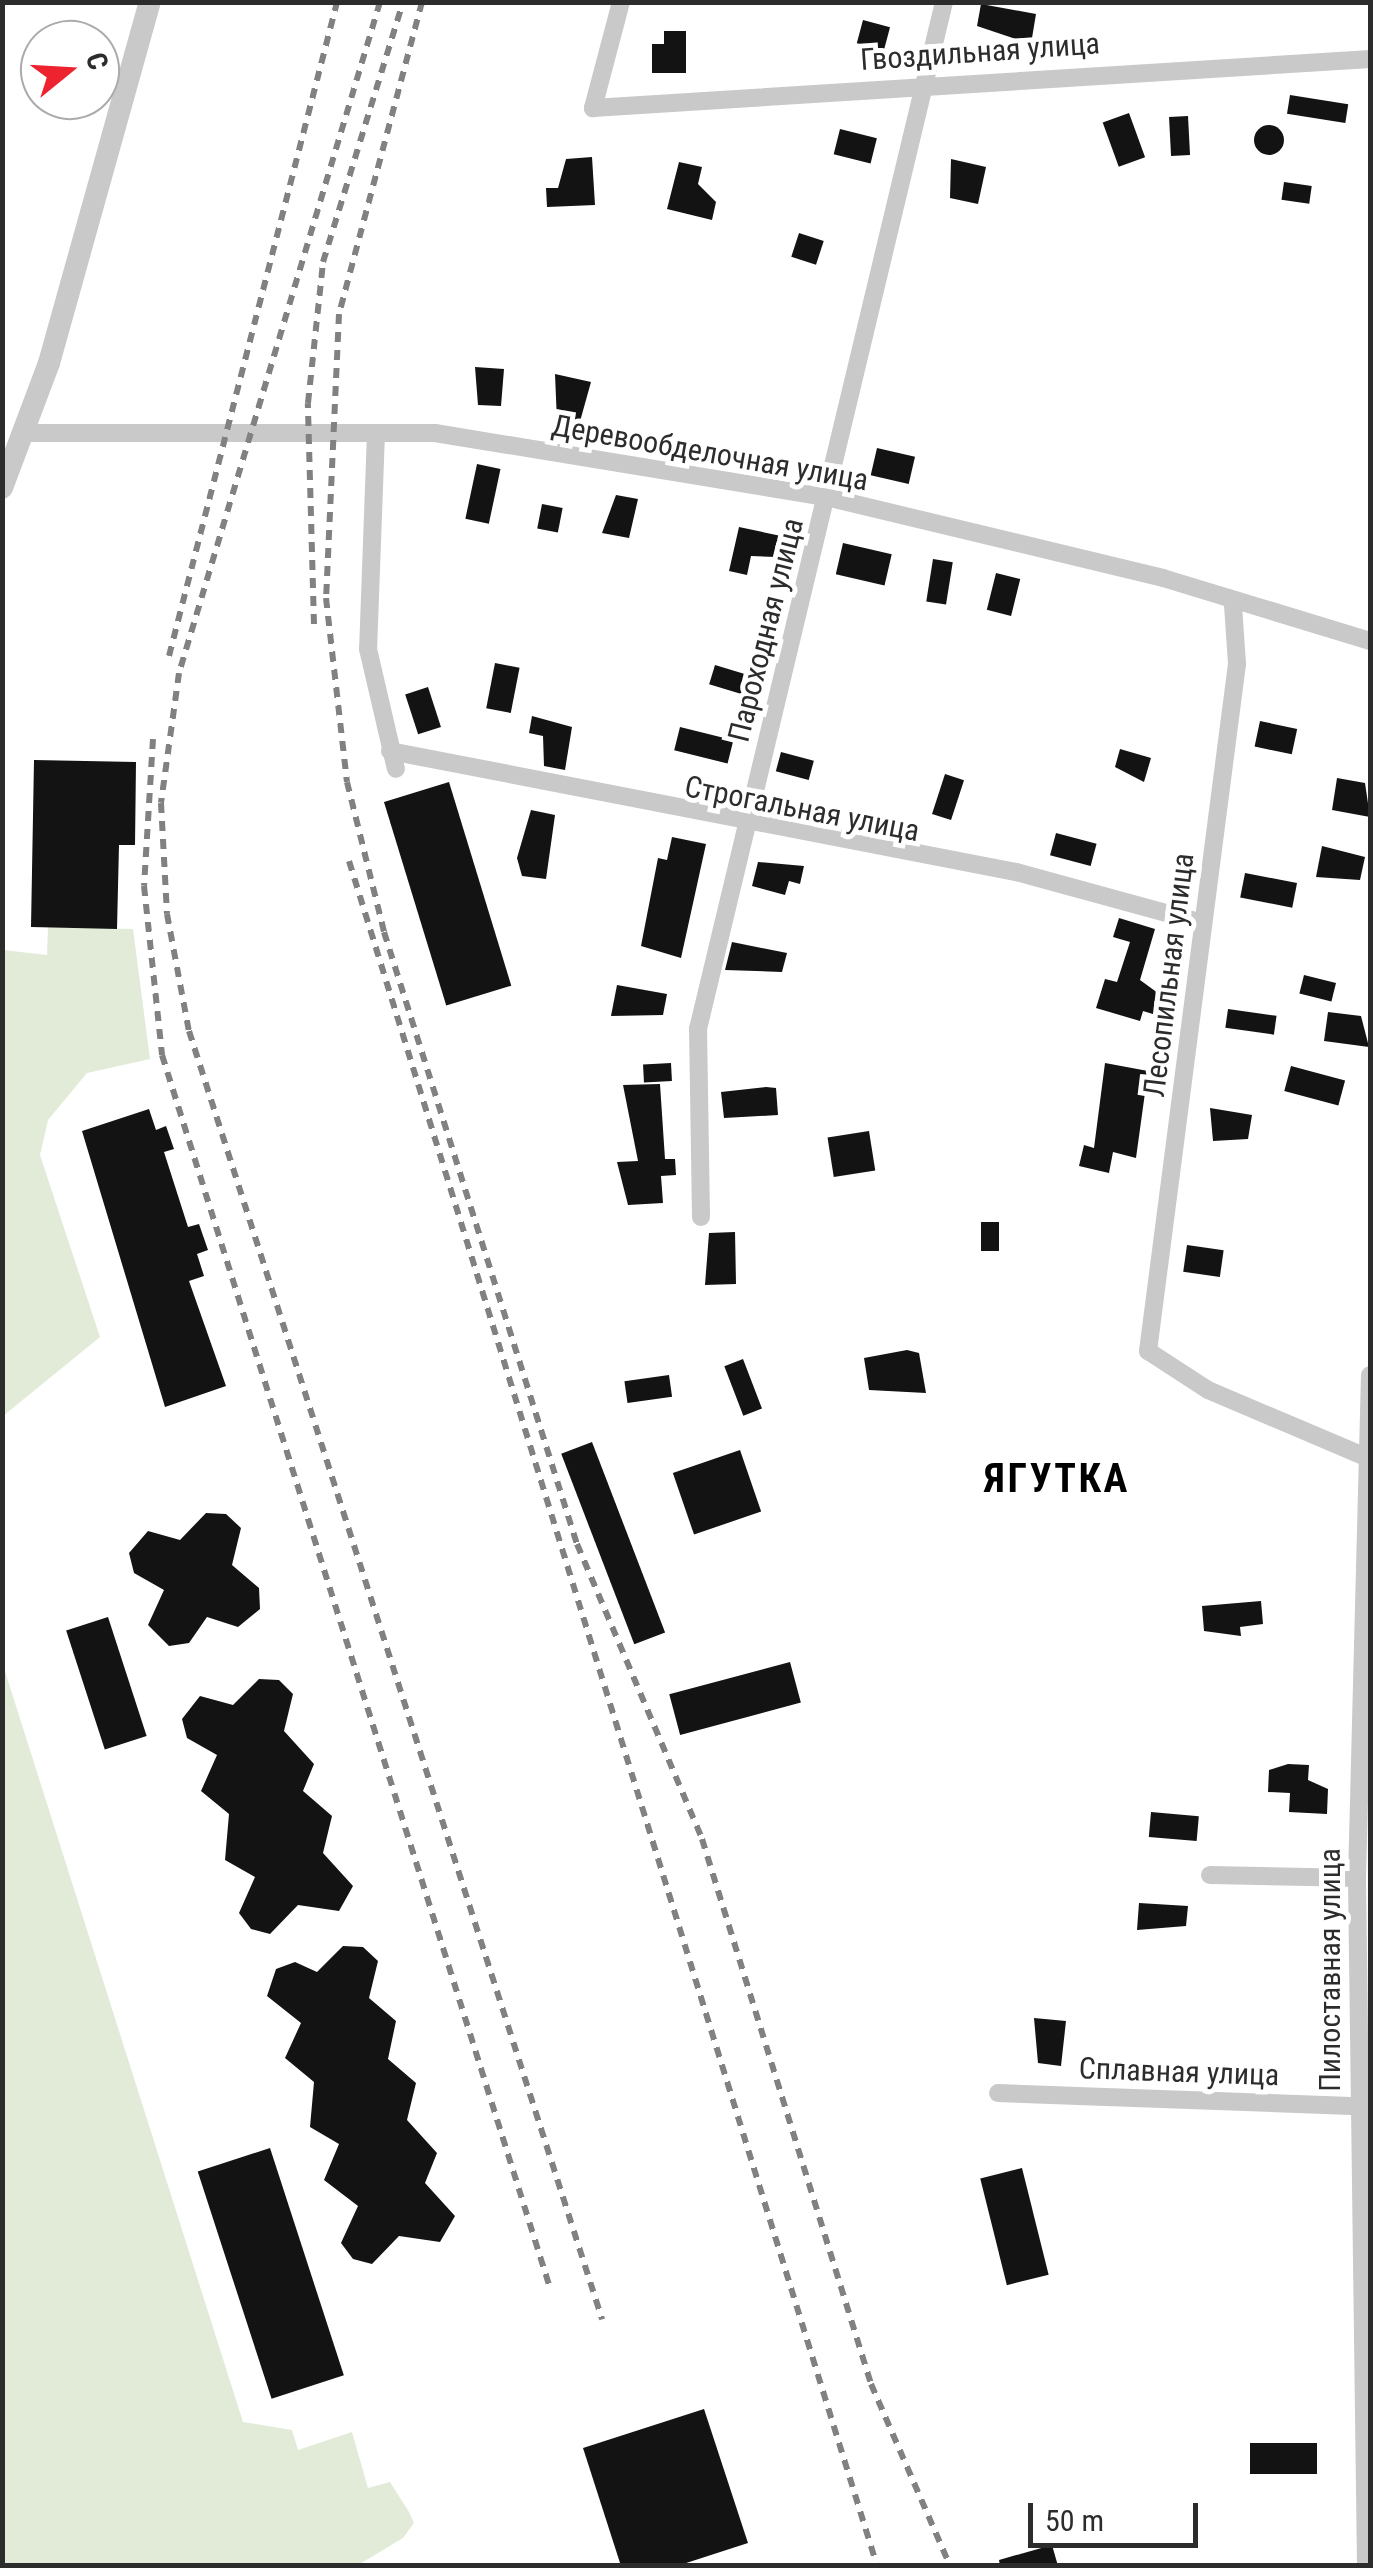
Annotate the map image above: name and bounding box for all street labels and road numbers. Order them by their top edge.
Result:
street label: Гвоздильная улица [859,26,1101,78]
street label: Деревообделочная улица [549,407,871,499]
street label: Пароходная улица [721,515,811,745]
street label: Строгальная улица [682,769,922,849]
street label: Лесопильная улица [1136,851,1202,1099]
street label: Пилоставная улица [1312,1848,1348,2092]
street label: Сплавная улица [1078,2051,1280,2093]

